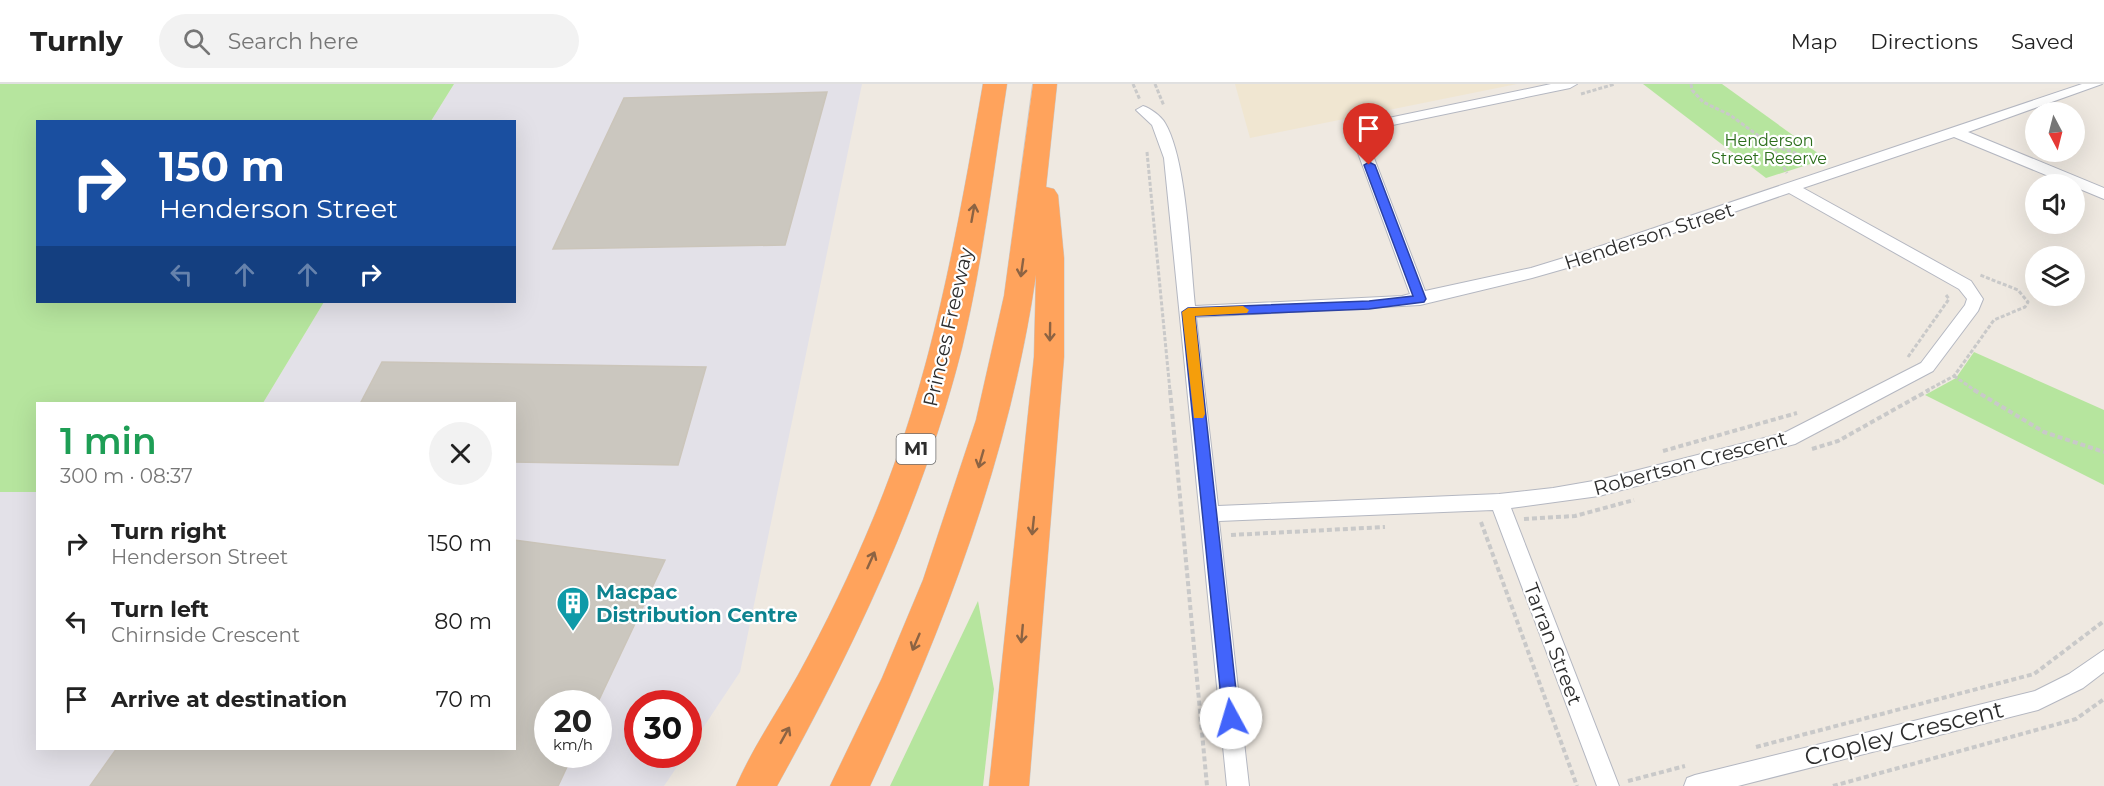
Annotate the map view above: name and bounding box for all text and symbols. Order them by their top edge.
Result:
search box [159,14,579,68]
text: Turnly [30,24,123,58]
icon: search [180,25,213,58]
text: Search here [228,28,359,55]
text: Map [1791,29,1837,54]
text: Directions [1870,29,1978,54]
text: Saved [2011,29,2074,54]
north arrow [2025,102,2085,162]
map controls [2025,102,2085,306]
pin [1343,103,1394,165]
icon: arrive [1352,112,1385,145]
park label: Henderson Street Reserve [1711,131,1827,168]
text: 150 m [159,140,285,192]
icon: right [60,144,138,222]
button: sound [2025,174,2085,234]
text: Henderson Street [159,192,398,225]
street label: Henderson Street [1561,197,1737,275]
one-way arrow [968,204,979,224]
street label: Princes Freeway [918,245,978,409]
button: layers [2025,246,2085,306]
icon: left [165,258,198,291]
icon: ahead [228,258,261,291]
icon: ahead [291,258,324,291]
icon: right [354,258,387,291]
one-way arrow [1017,258,1028,278]
one-way arrow [1044,321,1055,341]
text: 1 min [60,419,157,463]
button: close [429,422,492,485]
street label: Robertson Crescent [1591,426,1789,500]
road number: M1 [896,434,936,464]
one-way arrow [975,449,986,468]
text: 300 m · 08:37 [60,464,193,488]
one-way arrow [1027,516,1038,536]
text: Turn right [111,518,226,545]
icon: right [60,527,93,560]
text: 150 m [428,530,492,557]
text: Henderson Street [111,545,288,569]
one-way arrow [866,552,877,570]
place label: Macpac Distribution Centre [596,580,798,627]
street label: Tarran Street [1519,580,1587,708]
building icon: Macpac Distribution Centre [555,585,591,632]
text: Turn left [111,596,209,623]
icon: left [60,605,93,638]
text: 80 m [434,608,492,635]
text: Chirnside Crescent [111,623,300,647]
one-way arrow [1016,624,1027,644]
one-way arrow [910,632,921,651]
icon: arrive [60,683,93,716]
text: Arrive at destination [111,686,347,713]
text: 70 m [436,686,492,713]
position arrow [1199,686,1263,750]
speed limit sign: 30 [624,690,702,768]
street label: Cropley Crescent [1801,694,2007,772]
text: 20 [554,703,592,740]
one-way arrow [779,727,791,744]
text: km/h [553,735,593,754]

